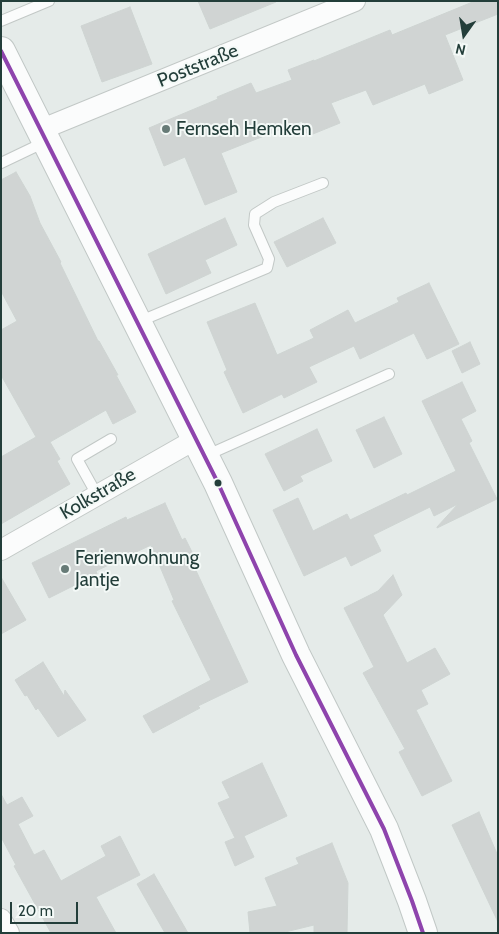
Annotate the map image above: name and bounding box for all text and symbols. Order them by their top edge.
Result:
north arrow [439,10,489,60]
street label: Poststraße [154,39,242,93]
text: N [454,40,467,59]
place label: Fernseh Hemken [176,118,312,140]
marker: Fernseh Hemken [160,123,172,135]
street label: Kolkstraße [56,463,140,525]
unlabelled marker [213,478,223,488]
place label: Ferienwohnung Jantje [75,547,199,591]
marker: Ferienwohnung Jantje [59,563,71,575]
scale bar [12,892,80,924]
text: 20 m [18,902,53,920]

